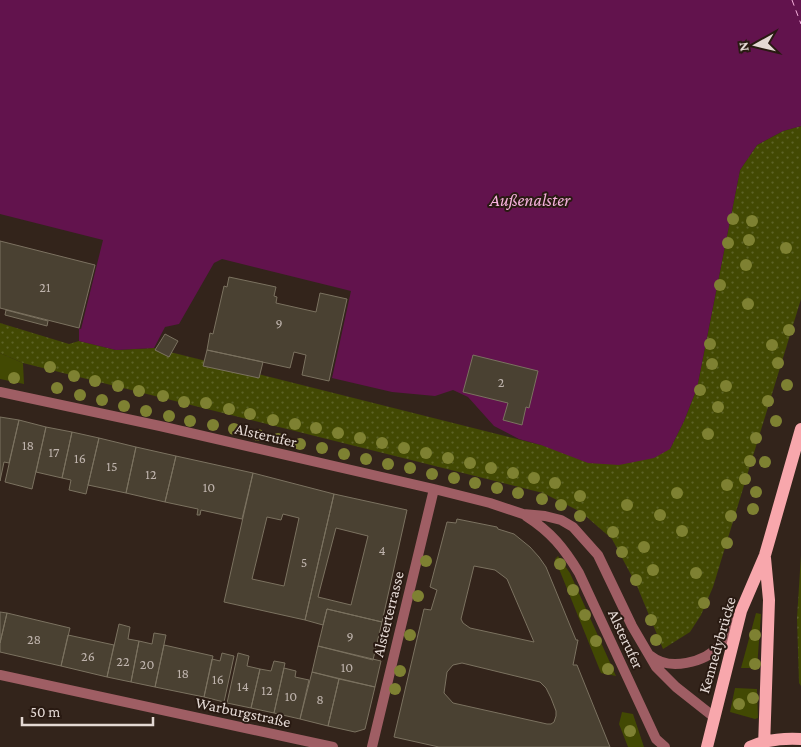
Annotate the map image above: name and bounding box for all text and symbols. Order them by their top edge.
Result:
north arrow [731,20,781,70]
text: N [734,41,752,53]
water label: Außenalster [489,190,571,210]
house number: 21 [39,279,51,295]
house number: 9 [275,315,283,331]
house number: 2 [498,374,505,390]
street label: Alsterufer [233,420,299,450]
house number: 18 [22,437,34,453]
house number: 17 [48,444,60,460]
house number: 16 [74,450,86,466]
house number: 15 [106,458,118,474]
house number: 12 [145,466,157,482]
house number: 10 [203,479,215,495]
house number: 4 [378,542,386,558]
house number: 5 [301,554,307,570]
street label: Alsterterrasse [369,569,407,659]
street label: Kennedybrücke [695,595,740,695]
street label: Alsterufer [605,607,647,672]
house number: 9 [346,628,354,644]
house number: 28 [27,631,41,647]
house number: 26 [81,648,95,664]
house number: 22 [116,653,130,669]
house number: 20 [140,656,154,672]
house number: 10 [341,659,353,675]
house number: 18 [177,665,189,681]
house number: 16 [212,671,224,687]
house number: 14 [237,678,249,694]
house number: 12 [261,682,273,698]
house number: 10 [285,688,297,704]
house number: 8 [316,691,324,707]
scale bar [22,694,154,726]
street label: Warburgstraße [194,694,292,731]
text: 50 m [30,704,60,720]

